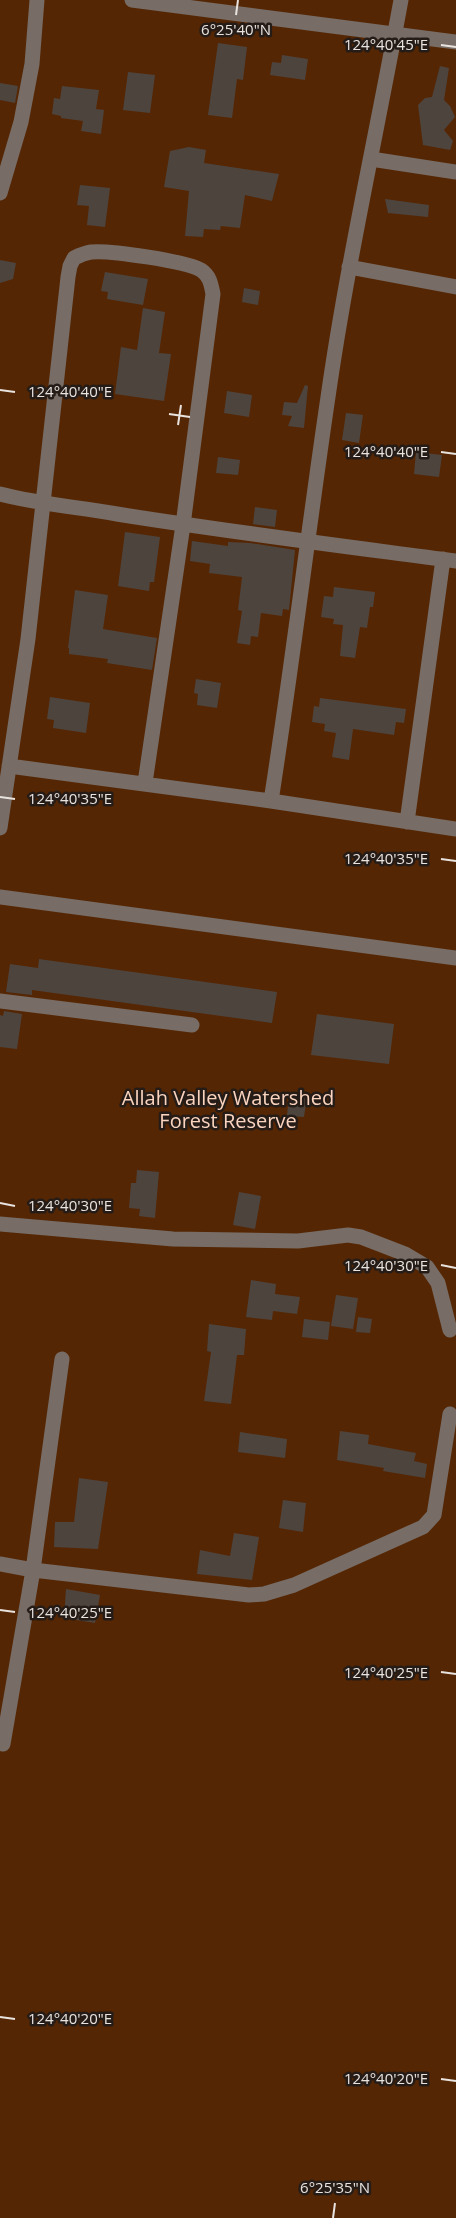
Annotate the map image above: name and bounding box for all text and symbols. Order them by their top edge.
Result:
text: 6°25'40"N [201,19,271,39]
text: 124°40'45"E [344,34,428,54]
text: 124°40'40"E [28,381,112,401]
text: 124°40'40"E [344,441,428,461]
text: 124°40'35"E [28,788,112,808]
text: 124°40'35"E [344,848,428,868]
park label: Allah Valley Watershed Forest Reserve [122,1084,334,1134]
text: 124°40'30"E [28,1195,112,1215]
text: 124°40'30"E [344,1255,428,1275]
text: 124°40'25"E [28,1602,112,1622]
text: 124°40'25"E [344,1662,428,1682]
text: 124°40'20"E [28,2008,112,2028]
text: 124°40'20"E [344,2068,428,2088]
text: 6°25'35"N [300,2177,370,2197]

